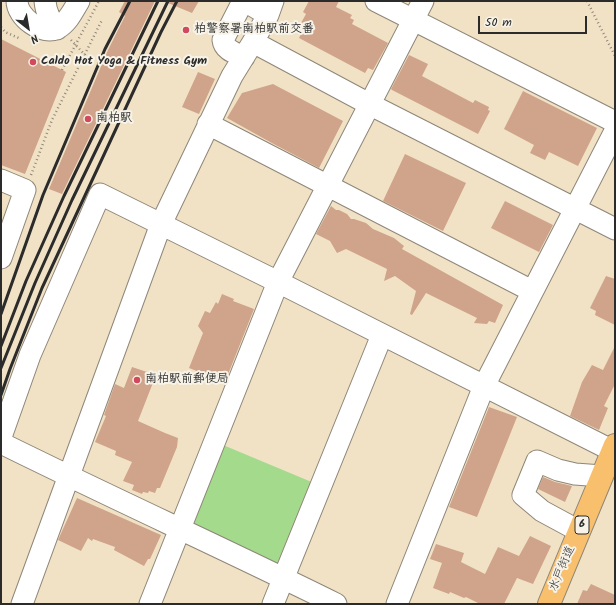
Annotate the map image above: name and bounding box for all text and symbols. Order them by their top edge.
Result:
north arrow [8,8,48,48]
scale bar [480,8,589,34]
text: 50 m [485,13,512,32]
place label: 柏警察署南柏駅前交番 [194,23,314,37]
marker: 柏警察署南柏駅前交番 [181,25,191,35]
text: N [27,29,42,48]
place label: Caldo Hot Yoga & Fitness Gym [41,55,207,69]
marker: Caldo Hot Yoga & Fitness Gym [28,57,38,67]
place label: 南柏駅 [96,112,132,126]
marker: 南柏駅 [83,114,93,124]
place label: 南柏駅前郵便局 [145,373,229,387]
marker: 南柏駅前郵便局 [132,375,142,385]
road number: 6 [575,516,589,534]
street label: 水戸街道 [547,544,579,594]

